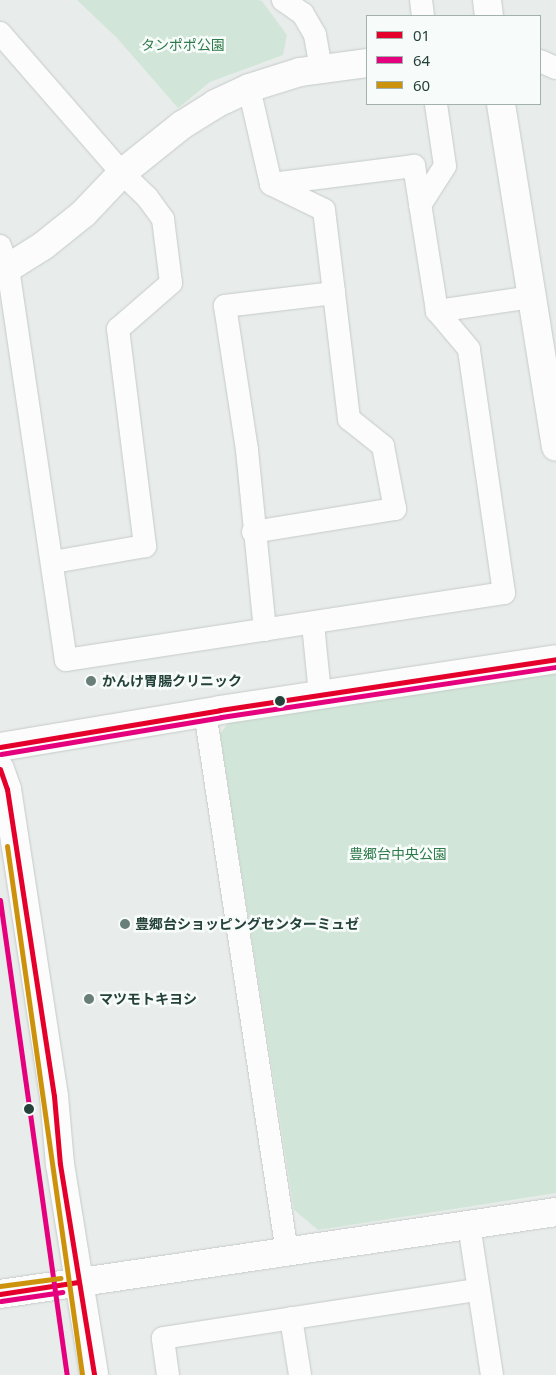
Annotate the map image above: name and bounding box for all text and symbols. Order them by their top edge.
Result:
legend [366,15,541,105]
text: 01 [413,25,430,45]
park label: タンポポ公園 [141,37,225,53]
text: 64 [413,50,430,70]
text: 60 [413,75,430,95]
place label: かんけ胃腸クリニック [102,673,242,689]
marker: かんけ胃腸クリニック [84,674,98,688]
unlabelled marker [275,696,285,706]
park label: 豊郷台中央公園 [349,846,447,862]
place label: 豊郷台ショッピングセンターミュゼ [135,916,359,932]
marker: 豊郷台ショッピングセンターミュゼ [119,918,131,930]
place label: マツモトキヨシ [99,991,197,1007]
marker: マツモトキヨシ [83,993,95,1005]
unlabelled marker [24,1104,34,1114]

